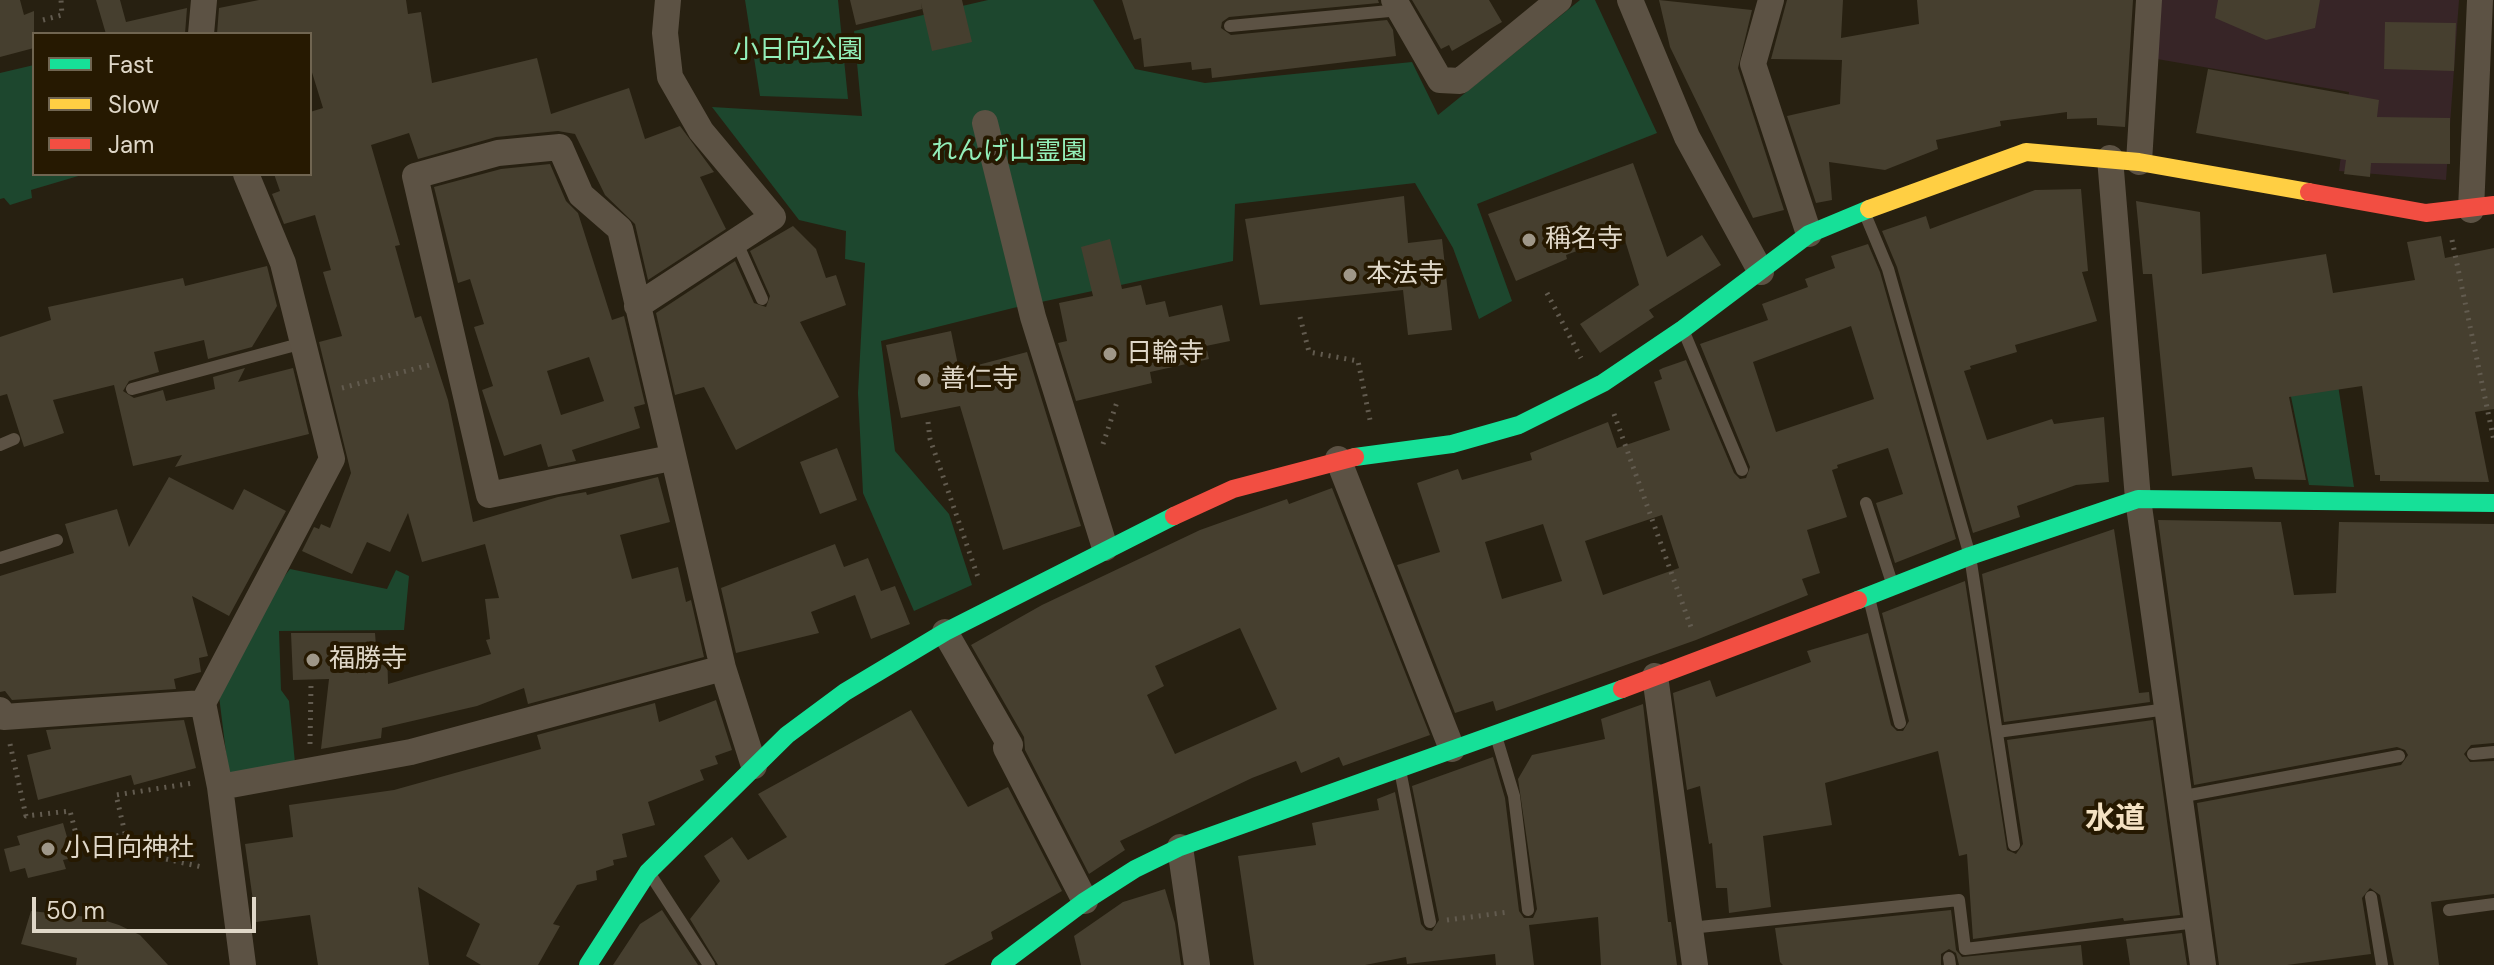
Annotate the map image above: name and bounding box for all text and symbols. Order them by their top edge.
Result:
legend [32,32,312,176]
park label: 小日向公園 [733,35,863,67]
text: Fast [108,49,154,80]
text: Slow [108,89,159,120]
text: Jam [108,129,154,160]
park label: れんげ山霊園 [931,136,1087,168]
place label: 稱名寺 [1545,224,1623,256]
marker: 稱名寺 [1520,231,1538,249]
place label: 本法寺 [1366,259,1444,291]
marker: 本法寺 [1341,266,1359,284]
place label: 日輪寺 [1126,338,1204,370]
marker: 日輪寺 [1101,345,1119,363]
place label: 善仁寺 [940,364,1018,396]
marker: 善仁寺 [915,371,933,389]
place label: 福勝寺 [329,644,407,676]
marker: 福勝寺 [304,651,322,669]
district label: 水道 [2085,802,2145,838]
place label: 小日向神社 [64,833,194,865]
marker: 小日向神社 [39,840,57,858]
scale bar [36,881,260,931]
text: 50 m [46,895,105,926]

